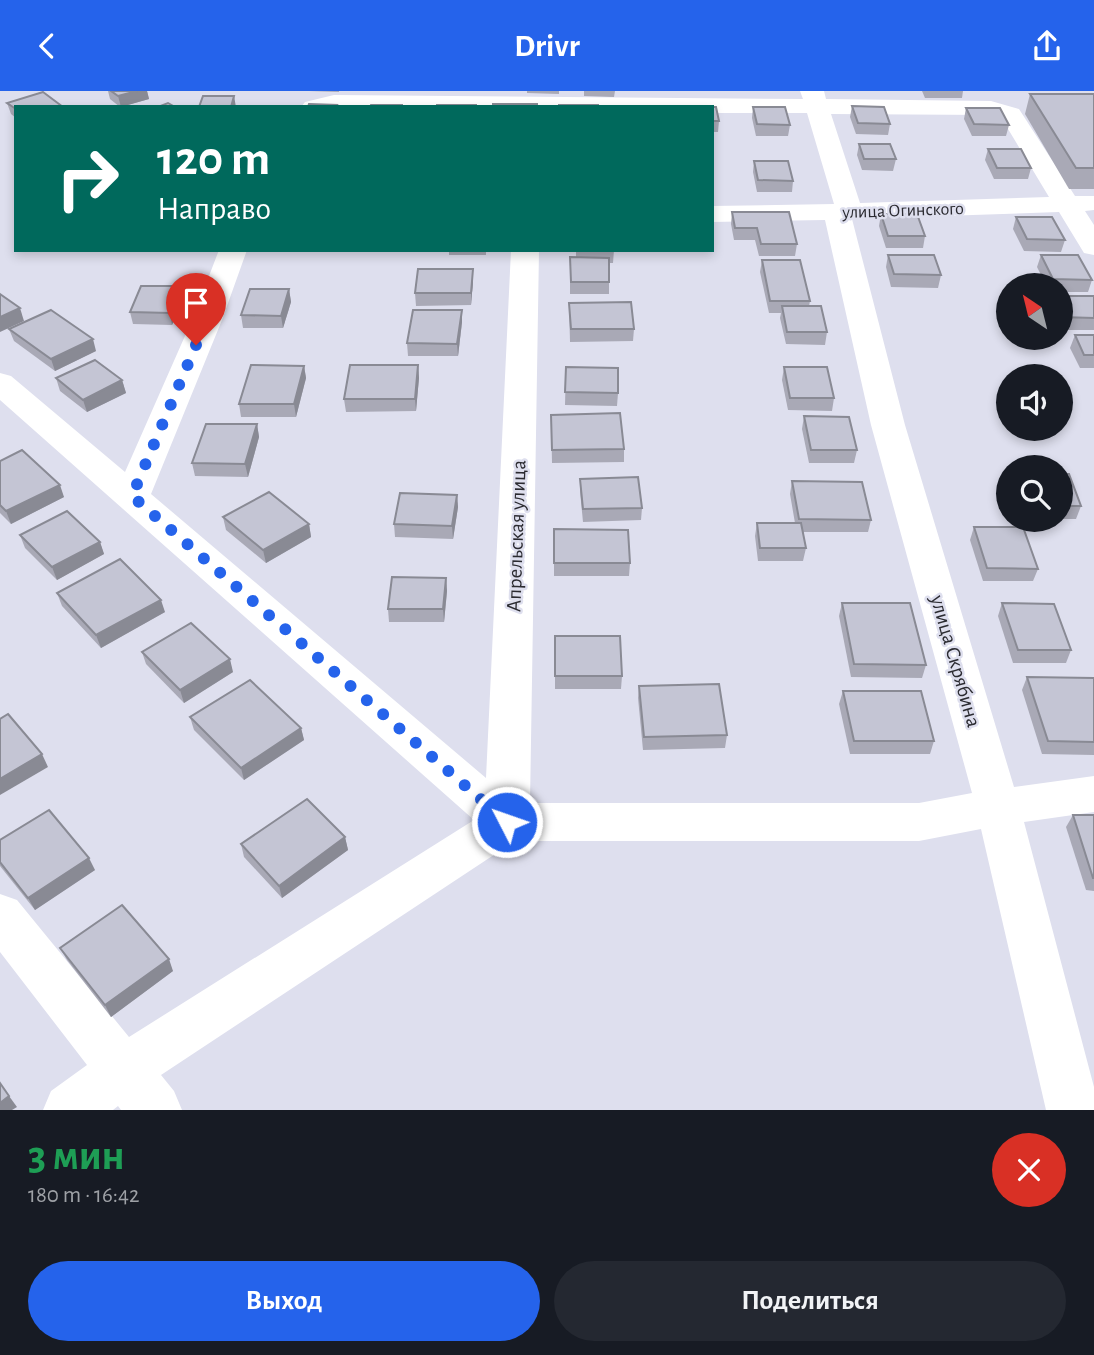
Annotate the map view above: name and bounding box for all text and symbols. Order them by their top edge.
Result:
icon: back [28,27,66,65]
icon: share [1028,27,1066,65]
text: Drivr [514,30,580,62]
icon: right [42,133,133,224]
text: 120 m [157,135,270,184]
text: Направо [157,193,271,225]
street label: улица Огинского [841,200,964,222]
pin [166,273,226,345]
north arrow [996,273,1073,350]
map controls [996,273,1073,532]
icon: arrive [177,284,215,322]
button: sound [996,364,1073,441]
button: search [996,455,1073,532]
street label: Апрельская улица [503,459,530,612]
street label: улица Скрябина [926,592,984,730]
position arrow [470,785,544,859]
button: close [992,1133,1066,1207]
text: 3 мин [28,1135,125,1177]
text: 180 m · 16:42 [28,1184,140,1207]
button: Выход [28,1261,540,1341]
button: Поделиться [554,1261,1066,1341]

